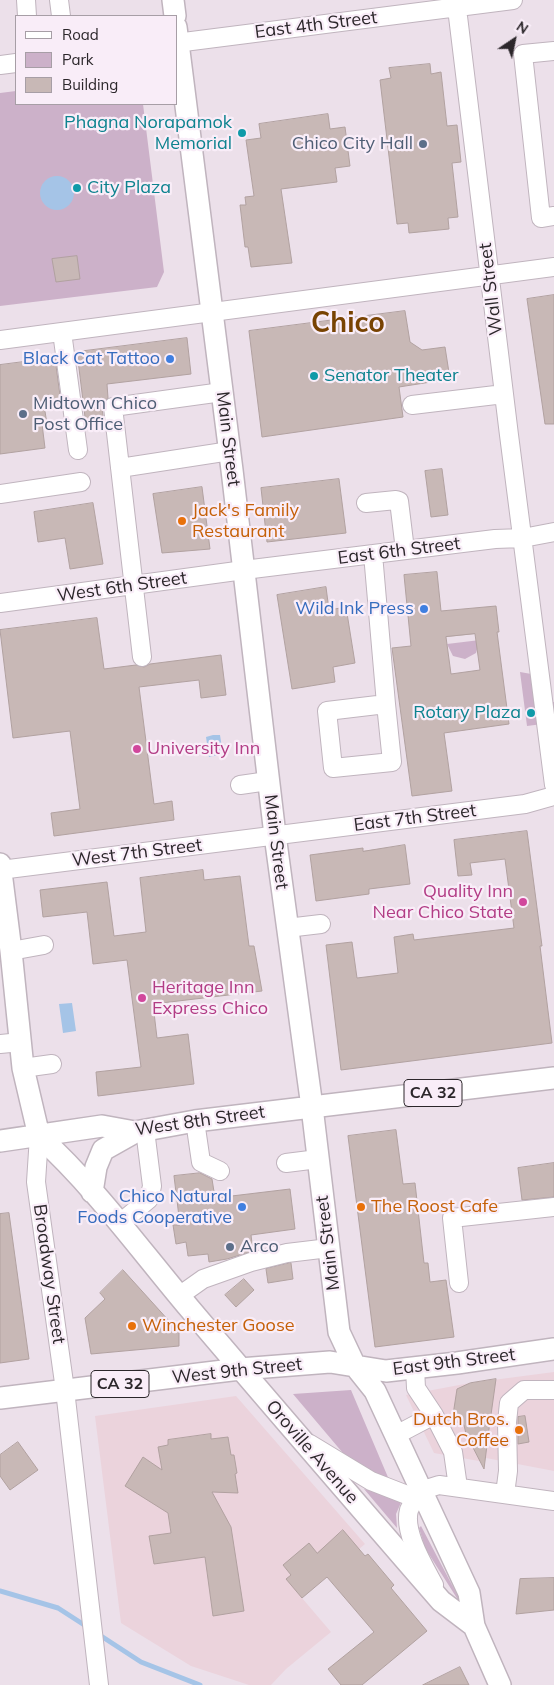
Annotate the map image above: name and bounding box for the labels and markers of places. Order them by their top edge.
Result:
place label: Phagna Norapamok Memorial [64,112,232,154]
marker: Phagna Norapamok Memorial [236,127,248,139]
place label: Chico City Hall [292,133,413,155]
marker: Chico City Hall [417,138,429,150]
place label: City Plaza [87,177,171,199]
marker: City Plaza [71,182,83,194]
place label: Black Cat Tattoo [23,348,160,370]
marker: Black Cat Tattoo [164,353,176,365]
place label: Senator Theater [324,365,459,387]
marker: Senator Theater [308,370,320,382]
place label: Midtown Chico Post Office [33,393,157,436]
marker: Midtown Chico Post Office [17,408,29,420]
place label: Jack's Family Restaurant [192,500,299,542]
marker: Jack's Family Restaurant [176,515,188,527]
place label: Wild Ink Press [295,598,414,620]
marker: Wild Ink Press [418,603,430,615]
place label: Rotary Plaza [413,702,521,724]
marker: Rotary Plaza [525,707,537,719]
place label: University Inn [147,738,260,760]
marker: University Inn [131,743,143,755]
place label: Quality Inn Near Chico State [373,881,513,924]
marker: Quality Inn Near Chico State [517,896,529,908]
place label: Heritage Inn Express Chico [152,977,268,1020]
marker: Heritage Inn Express Chico [136,992,148,1004]
place label: Chico Natural Foods Cooperative [77,1186,232,1228]
place label: The Roost Cafe [371,1196,498,1218]
marker: Chico Natural Foods Cooperative [236,1201,248,1213]
marker: The Roost Cafe [355,1201,367,1213]
place label: Arco [240,1236,279,1258]
marker: Arco [224,1241,236,1253]
place label: Winchester Goose [142,1315,295,1337]
marker: Winchester Goose [126,1320,138,1332]
place label: Dutch Bros. Coffee [413,1409,509,1452]
marker: Dutch Bros. Coffee [513,1424,525,1436]

